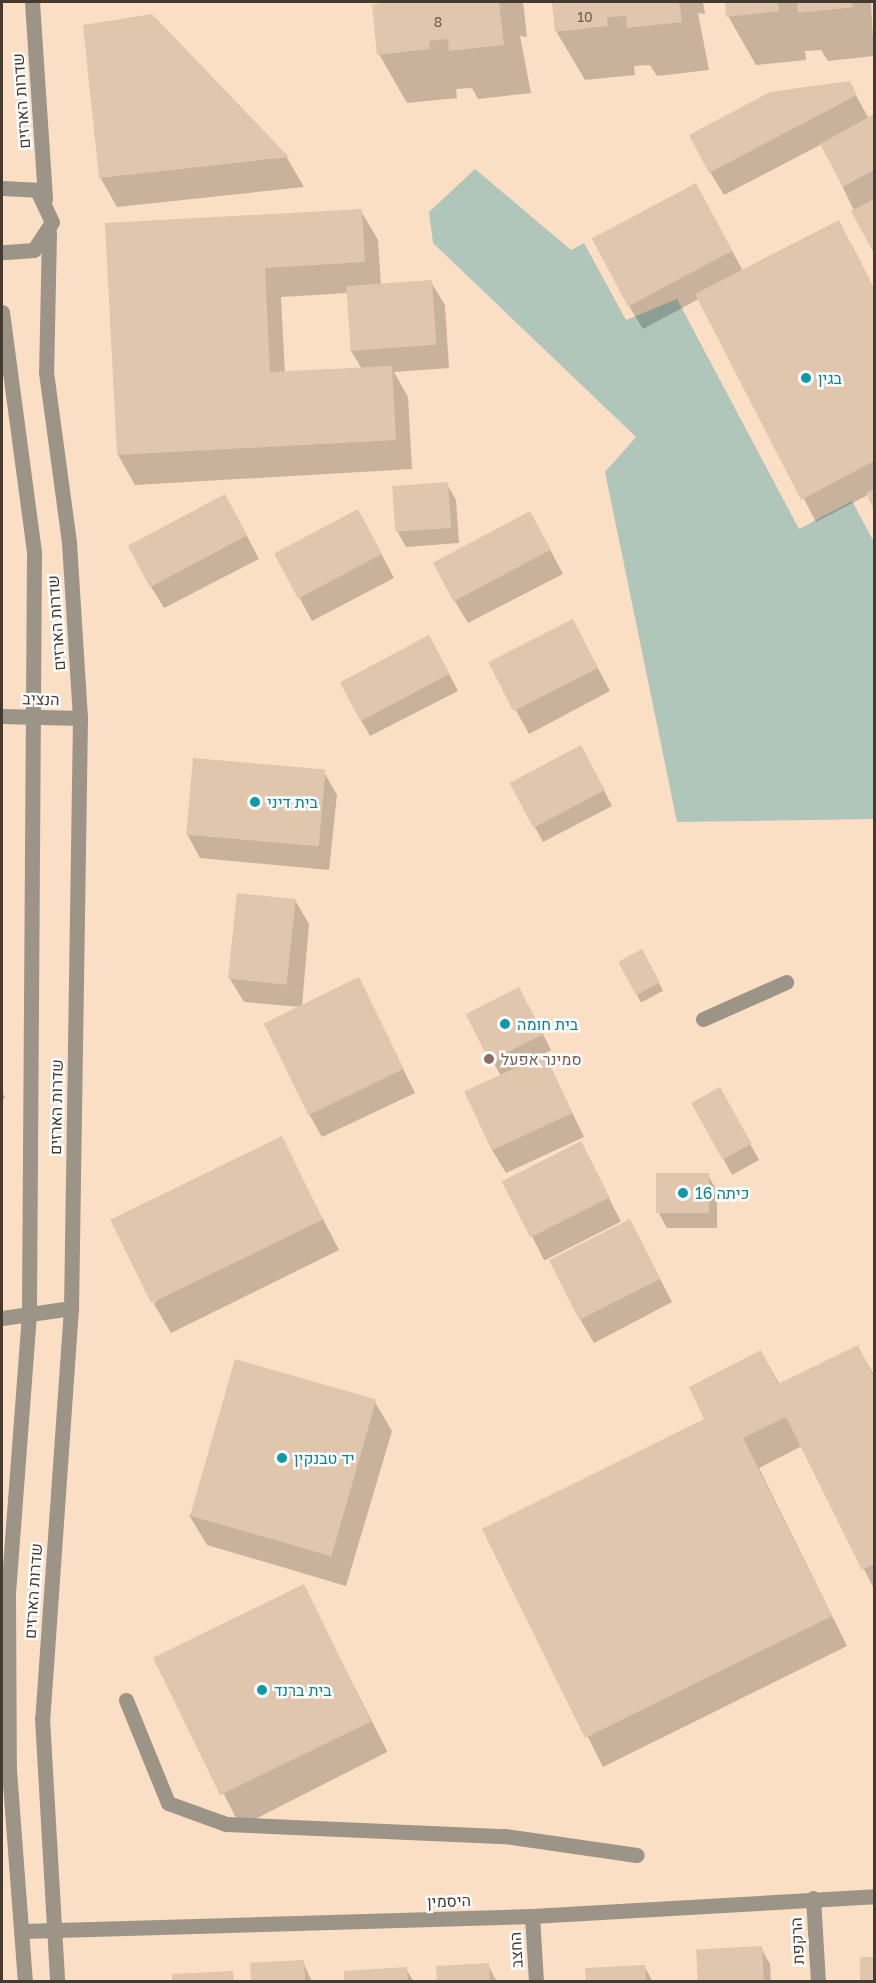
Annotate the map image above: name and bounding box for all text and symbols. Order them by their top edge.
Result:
house number: 10 [577,9,593,25]
house number: 8 [434,14,442,30]
street label: שדרות הארזים [8,53,34,149]
place label: בגין [818,368,842,388]
marker: בגין [799,371,813,385]
street label: שדרות הארזים [43,575,69,671]
street label: הנציב [22,689,60,709]
place label: בית דיני [267,792,318,812]
marker: בית דיני [248,795,262,809]
place label: בית חומה [517,1014,578,1034]
marker: בית חומה [498,1017,512,1031]
place label: סמינר אפעל [501,1049,582,1069]
marker: סמינר אפעל [482,1052,496,1066]
street label: שדרות הארזים [46,1059,66,1155]
place label: כיתה 16 [695,1183,749,1203]
marker: כיתה 16 [676,1186,690,1200]
place label: יד טבנקין [294,1448,355,1468]
marker: יד טבנקין [275,1451,289,1465]
street label: שדרות הארזים [20,1543,46,1639]
place label: בית ברנד [274,1680,332,1700]
marker: בית ברנד [255,1683,269,1697]
street label: היסמין [427,1891,471,1911]
street label: הרקפת [786,1917,808,1965]
street label: החצב [505,1931,527,1969]

